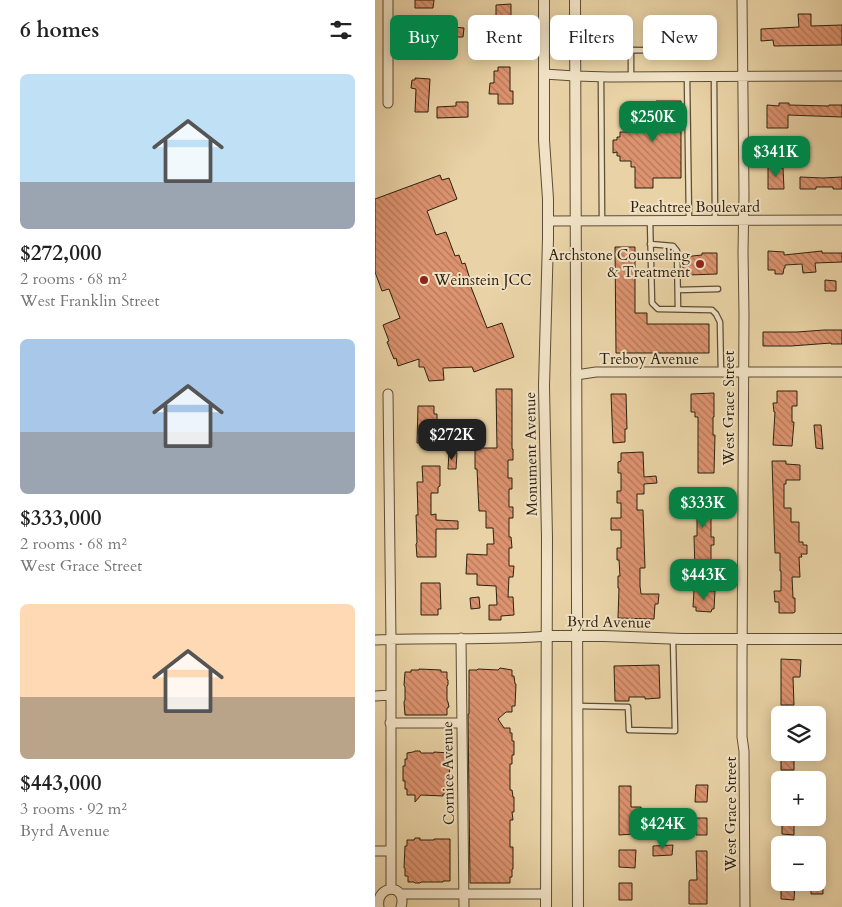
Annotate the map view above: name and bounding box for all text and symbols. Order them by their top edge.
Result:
chip: Buy [390,15,458,60]
chip: Rent [468,15,540,60]
chip: Filters [550,15,633,60]
chip: New [643,15,717,60]
text: 6 homes [20,16,99,45]
icon: filters [327,16,355,44]
pin: $250K [618,100,688,143]
icon: home [143,106,233,196]
text: $250K [630,106,676,128]
pin: $341K [741,136,811,178]
text: $341K [753,141,799,163]
street label: Peachtree Boulevard [630,197,760,217]
text: $272,000 [20,239,101,268]
place label: Archstone Counseling & Treatment [548,245,691,282]
marker: Archstone Counseling & Treatment [694,258,706,270]
text: 2 rooms · 68 m² [20,268,127,290]
place label: Weinstein JCC [433,270,531,290]
marker: Weinstein JCC [418,274,430,286]
text: West Franklin Street [20,290,160,312]
street label: Treboy Avenue [599,349,699,369]
street label: West Grace Street [719,350,739,466]
icon: home [143,371,233,461]
street label: Monument Avenue [520,391,542,516]
pin: $272K [417,418,487,461]
text: $272K [429,424,475,446]
pin: $333K [668,486,738,529]
text: $333K [680,492,726,514]
text: $333,000 [20,504,101,533]
text: 2 rooms · 68 m² [20,533,127,555]
text: West Grace Street [20,555,142,577]
pin: $443K [669,558,739,601]
text: $443K [681,564,727,586]
street label: Byrd Avenue [567,611,651,633]
icon: home [143,636,233,726]
map controls [771,706,826,891]
button: layers [771,706,826,761]
street label: Cornice Avenue [437,721,459,825]
street label: West Grace Street [721,756,741,872]
text: $443,000 [20,769,101,798]
button: + [771,771,826,826]
text: 3 rooms · 92 m² [20,798,127,820]
pin: $424K [628,808,698,850]
text: $424K [640,813,686,835]
text: Byrd Avenue [20,820,110,842]
button: − [771,836,826,891]

